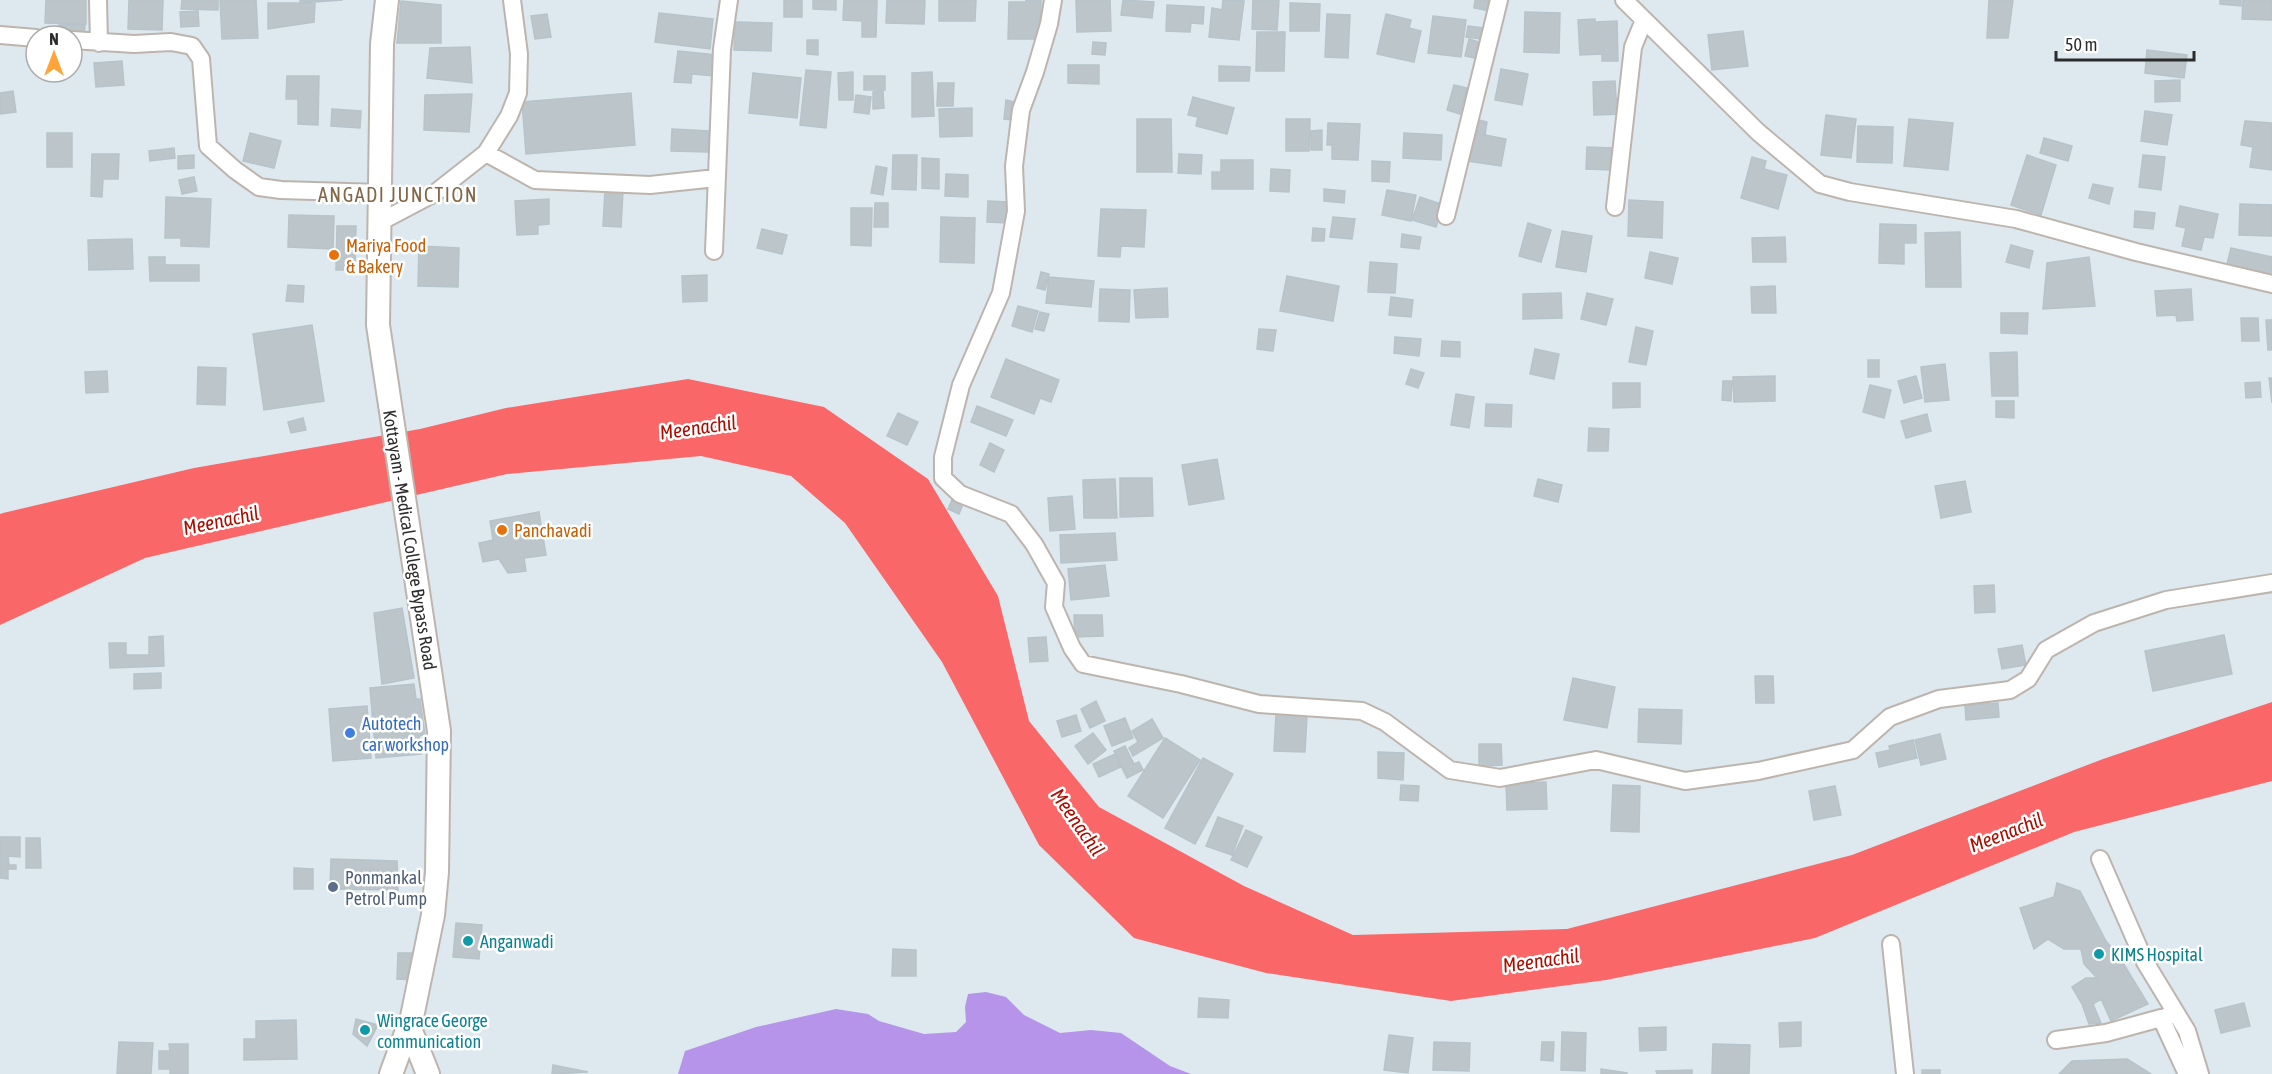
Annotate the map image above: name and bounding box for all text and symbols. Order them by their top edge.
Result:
north arrow [24,24,84,84]
scale bar [2056,24,2194,62]
text: N [49,30,59,48]
text: 50 m [2065,34,2097,55]
district label: ANGADI JUNCTION [318,183,478,206]
place label: Mariya Food & Bakery [346,235,426,277]
marker: Mariya Food & Bakery [327,248,341,262]
street label: Kottayam - Medical College Bypass Road [379,408,441,672]
water label: Meenachil [658,410,738,444]
water label: Meenachil [181,501,261,539]
place label: Panchavadi [514,520,592,541]
marker: Panchavadi [495,523,509,537]
place label: Autotech car workshop [362,713,449,755]
marker: Autotech car workshop [343,726,357,740]
water label: Meenachil [1046,784,1110,860]
water label: Meenachil [1966,807,2046,857]
place label: Ponmankal Petrol Pump [345,867,427,909]
marker: Ponmankal Petrol Pump [326,880,340,894]
place label: Anganwadi [480,931,554,952]
marker: Anganwadi [461,934,475,948]
water label: Meenachil [1501,943,1581,977]
place label: KIMS Hospital [2111,944,2203,965]
marker: KIMS Hospital [2092,947,2106,961]
place label: Wingrace George communication [377,1010,488,1052]
marker: Wingrace George communication [358,1023,372,1037]

